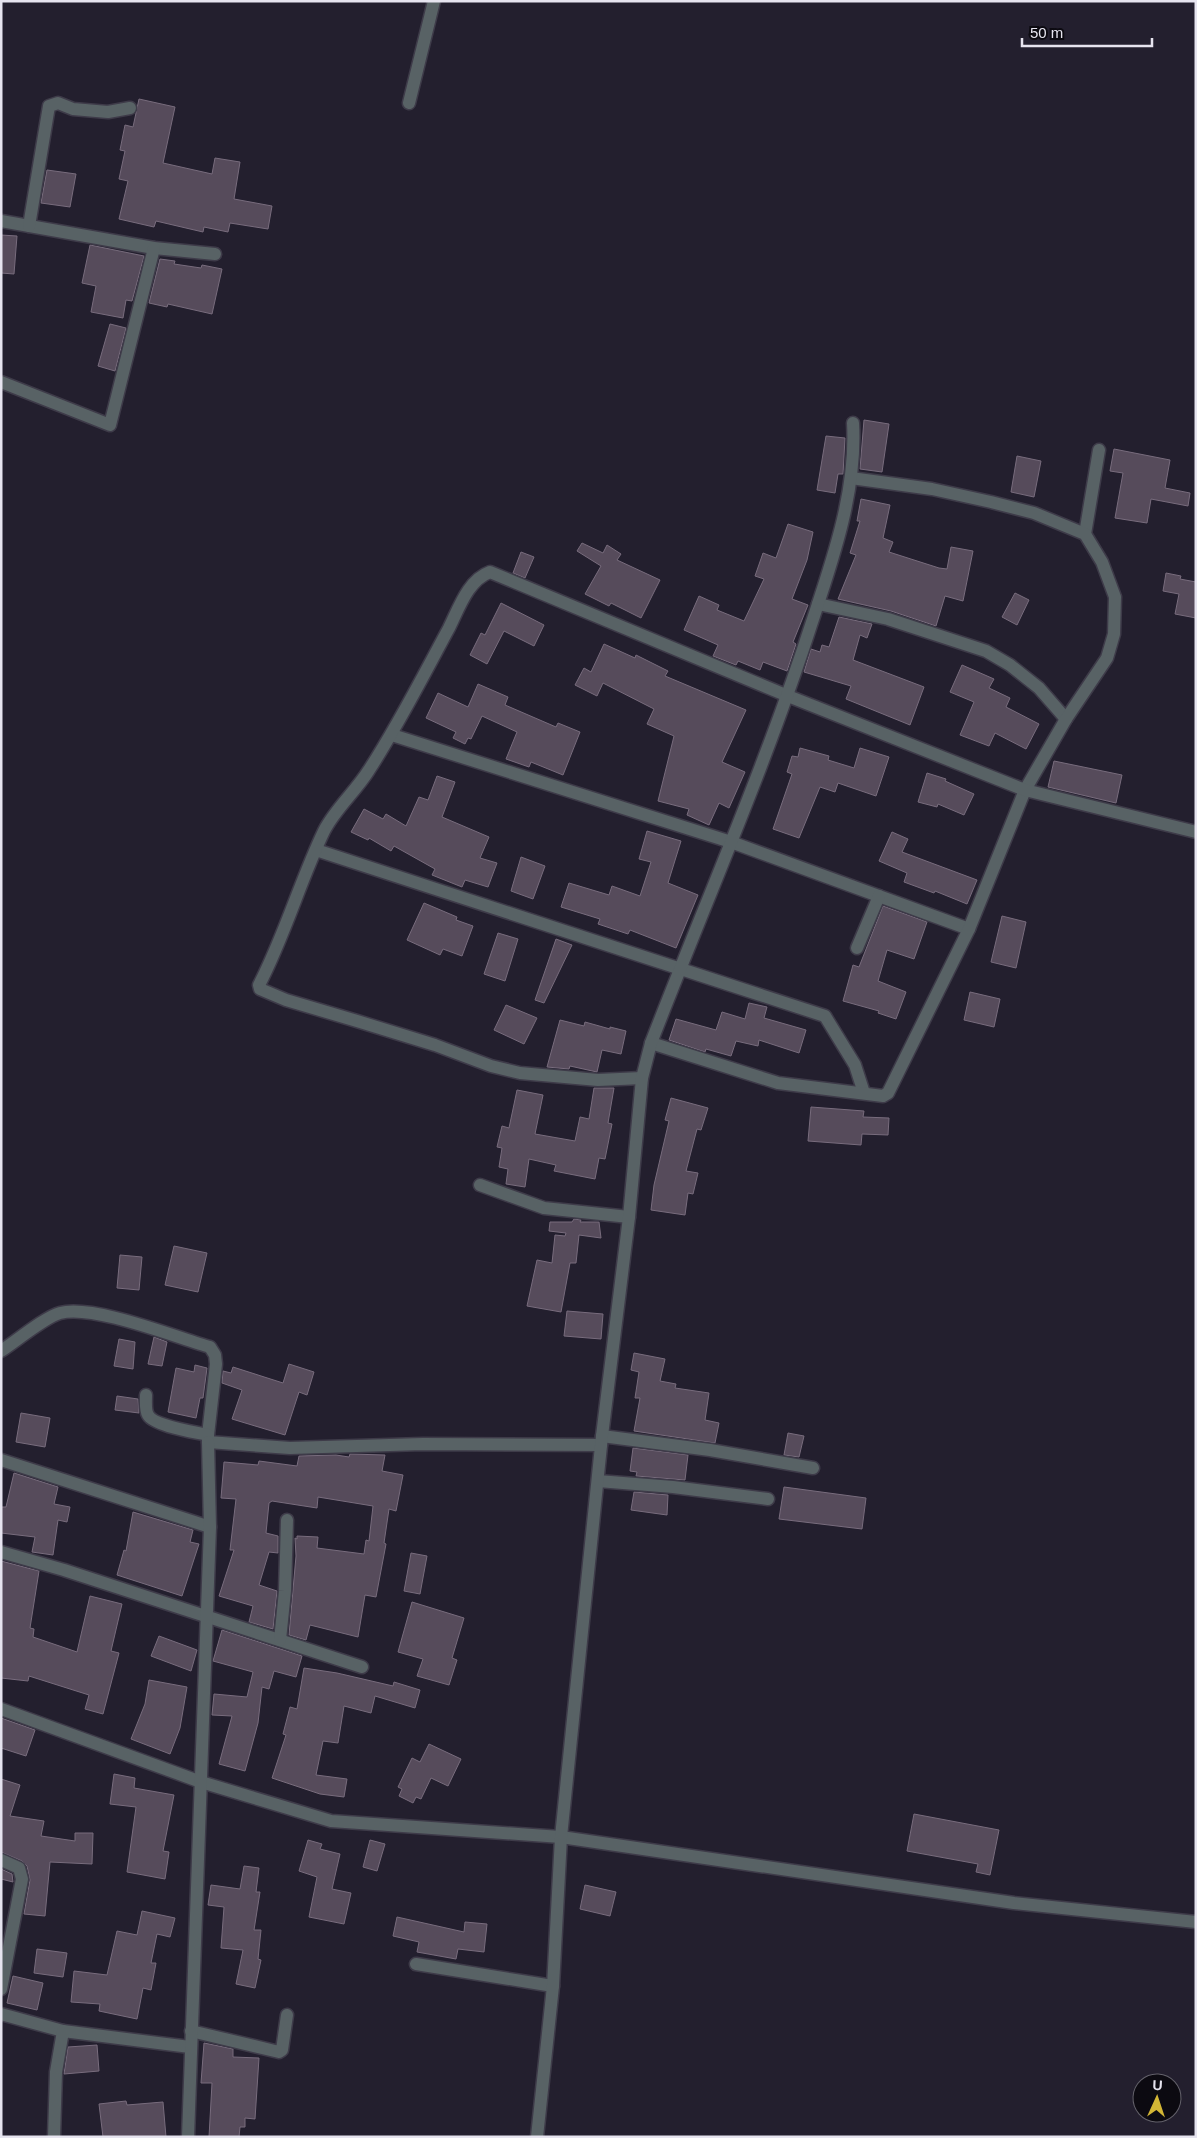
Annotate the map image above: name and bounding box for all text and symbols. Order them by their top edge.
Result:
scale bar [1022,15,1152,47]
text: 50 m [1030,24,1063,41]
north arrow [1132,2073,1182,2123]
text: U [1152,2077,1163,2093]

